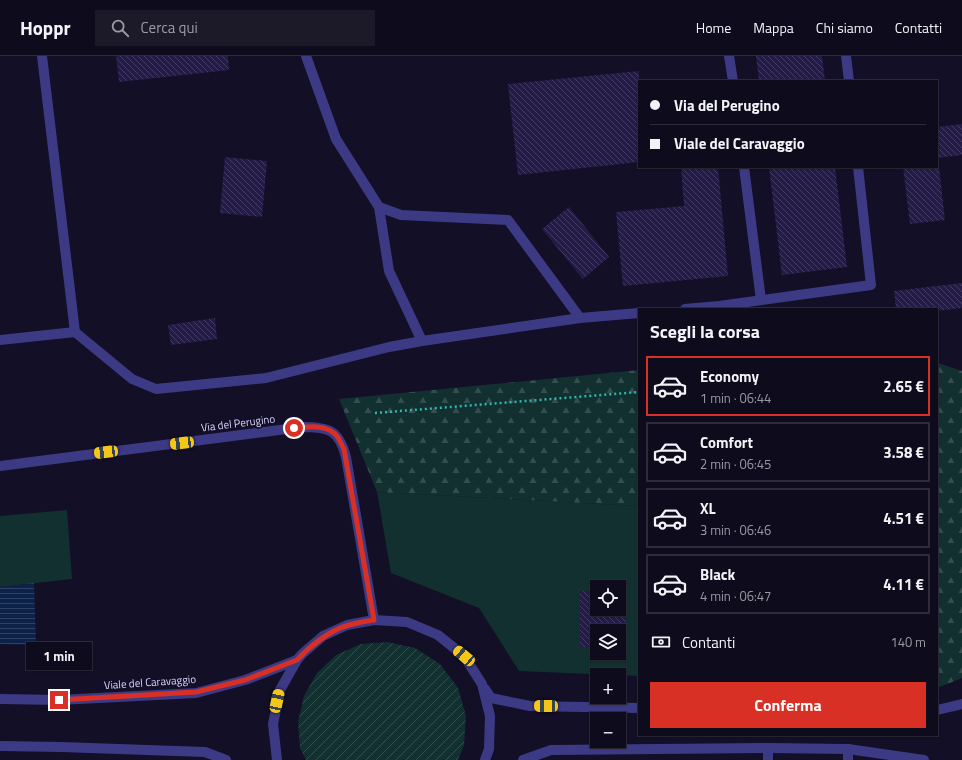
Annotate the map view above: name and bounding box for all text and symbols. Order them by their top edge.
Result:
search box [95,10,375,46]
text: Hoppr [20,13,71,42]
text: Cerca qui [141,16,198,39]
icon: search [109,17,131,39]
text: Home [696,17,731,38]
text: Mappa [753,17,794,38]
text: Chi siamo [816,17,873,38]
text: Contatti [895,17,942,38]
text: Via del Perugino [674,94,780,117]
text: Viale del Caravaggio [674,132,805,155]
text: Scegli la corsa [650,318,760,345]
text: Economy [700,365,759,388]
icon: car [652,368,688,404]
text: 2.65 € [883,375,924,398]
text: 1 min · 06:44 [700,388,771,408]
street label: Via del Perugino [200,410,276,435]
route start [285,419,303,437]
text: Comfort [700,431,753,454]
icon: car [652,434,688,470]
car [169,436,195,450]
text: 3.58 € [883,441,924,464]
car [93,445,119,459]
text: 2 min · 06:45 [700,454,771,474]
text: XL [700,497,716,520]
icon: car [652,500,688,536]
text: 4.51 € [883,507,924,530]
text: 3 min · 06:46 [700,520,771,540]
text: Black [700,563,735,586]
icon: car [652,566,688,602]
text: 4.11 € [883,573,924,596]
map controls [590,580,626,748]
button: locate [590,580,626,616]
text: 4 min · 06:47 [700,586,771,606]
button: layers [590,624,626,660]
icon: cash [650,631,672,653]
text: Contanti [682,631,735,654]
text: 140 m [890,632,926,652]
callout: 1 min [26,642,92,670]
car [451,644,477,668]
text: 1 min [43,646,75,666]
button: + [590,668,626,704]
street label: Viale del Caravaggio [103,671,197,693]
button: Conferma [650,682,926,728]
car [269,688,285,714]
route end [50,691,68,709]
car [534,700,558,712]
button: − [590,712,626,748]

